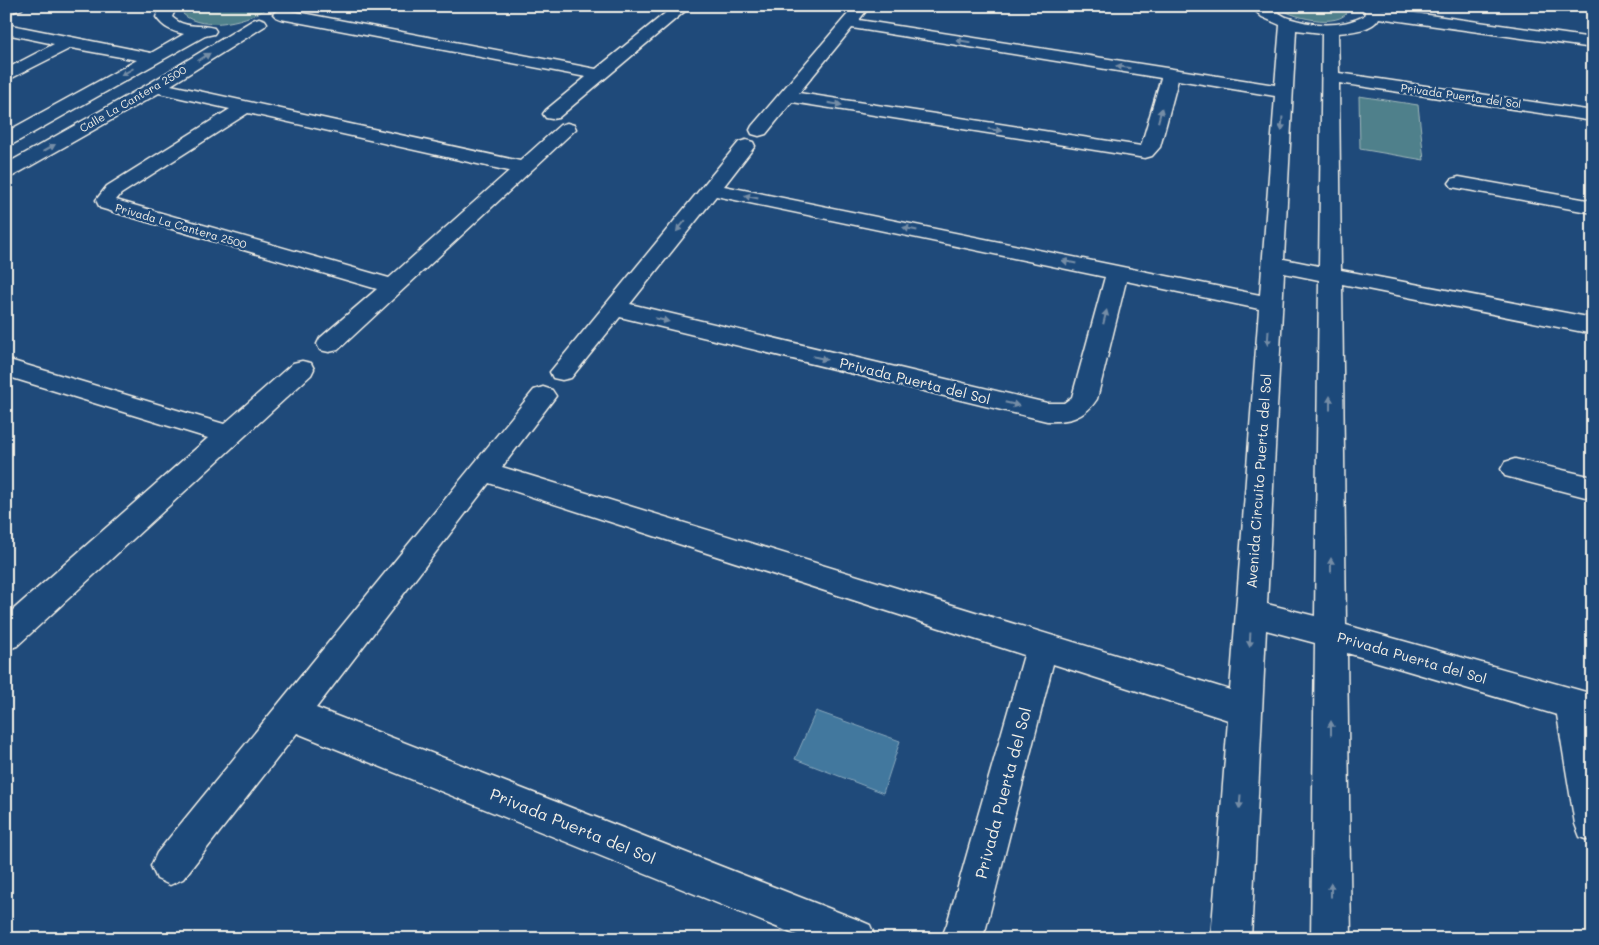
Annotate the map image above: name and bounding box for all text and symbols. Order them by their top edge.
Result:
one-way arrow [954,37,970,45]
one-way arrow [198,53,211,62]
street label: Calle La Cantera 2500 [77,62,189,135]
one-way arrow [1115,62,1131,70]
one-way arrow [119,68,134,76]
street label: Privada Puerta del Sol [1400,80,1522,111]
one-way arrow [827,100,843,108]
one-way arrow [1156,107,1164,122]
one-way arrow [1277,116,1285,132]
one-way arrow [988,126,1004,134]
one-way arrow [42,143,55,152]
one-way arrow [742,192,758,200]
street label: Privada La Cantera 2500 [114,200,249,252]
one-way arrow [676,220,687,233]
one-way arrow [901,225,917,233]
one-way arrow [1060,258,1076,266]
one-way arrow [1101,310,1109,325]
one-way arrow [655,316,670,324]
one-way arrow [1264,330,1272,346]
street label: Privada Puerta del Sol [838,353,992,408]
one-way arrow [813,354,828,362]
street label: Avenida Circuito Puerta del Sol [1242,373,1275,589]
one-way arrow [1326,394,1334,410]
one-way arrow [1005,400,1020,408]
one-way arrow [1327,557,1335,573]
street label: Privada Puerta del Sol [1335,627,1489,688]
one-way arrow [1245,632,1253,648]
street label: Privada Puerta del Sol [970,705,1036,881]
one-way arrow [1327,719,1335,735]
street label: Privada Puerta del Sol [487,783,659,868]
one-way arrow [1235,795,1243,811]
one-way arrow [1327,882,1335,898]

